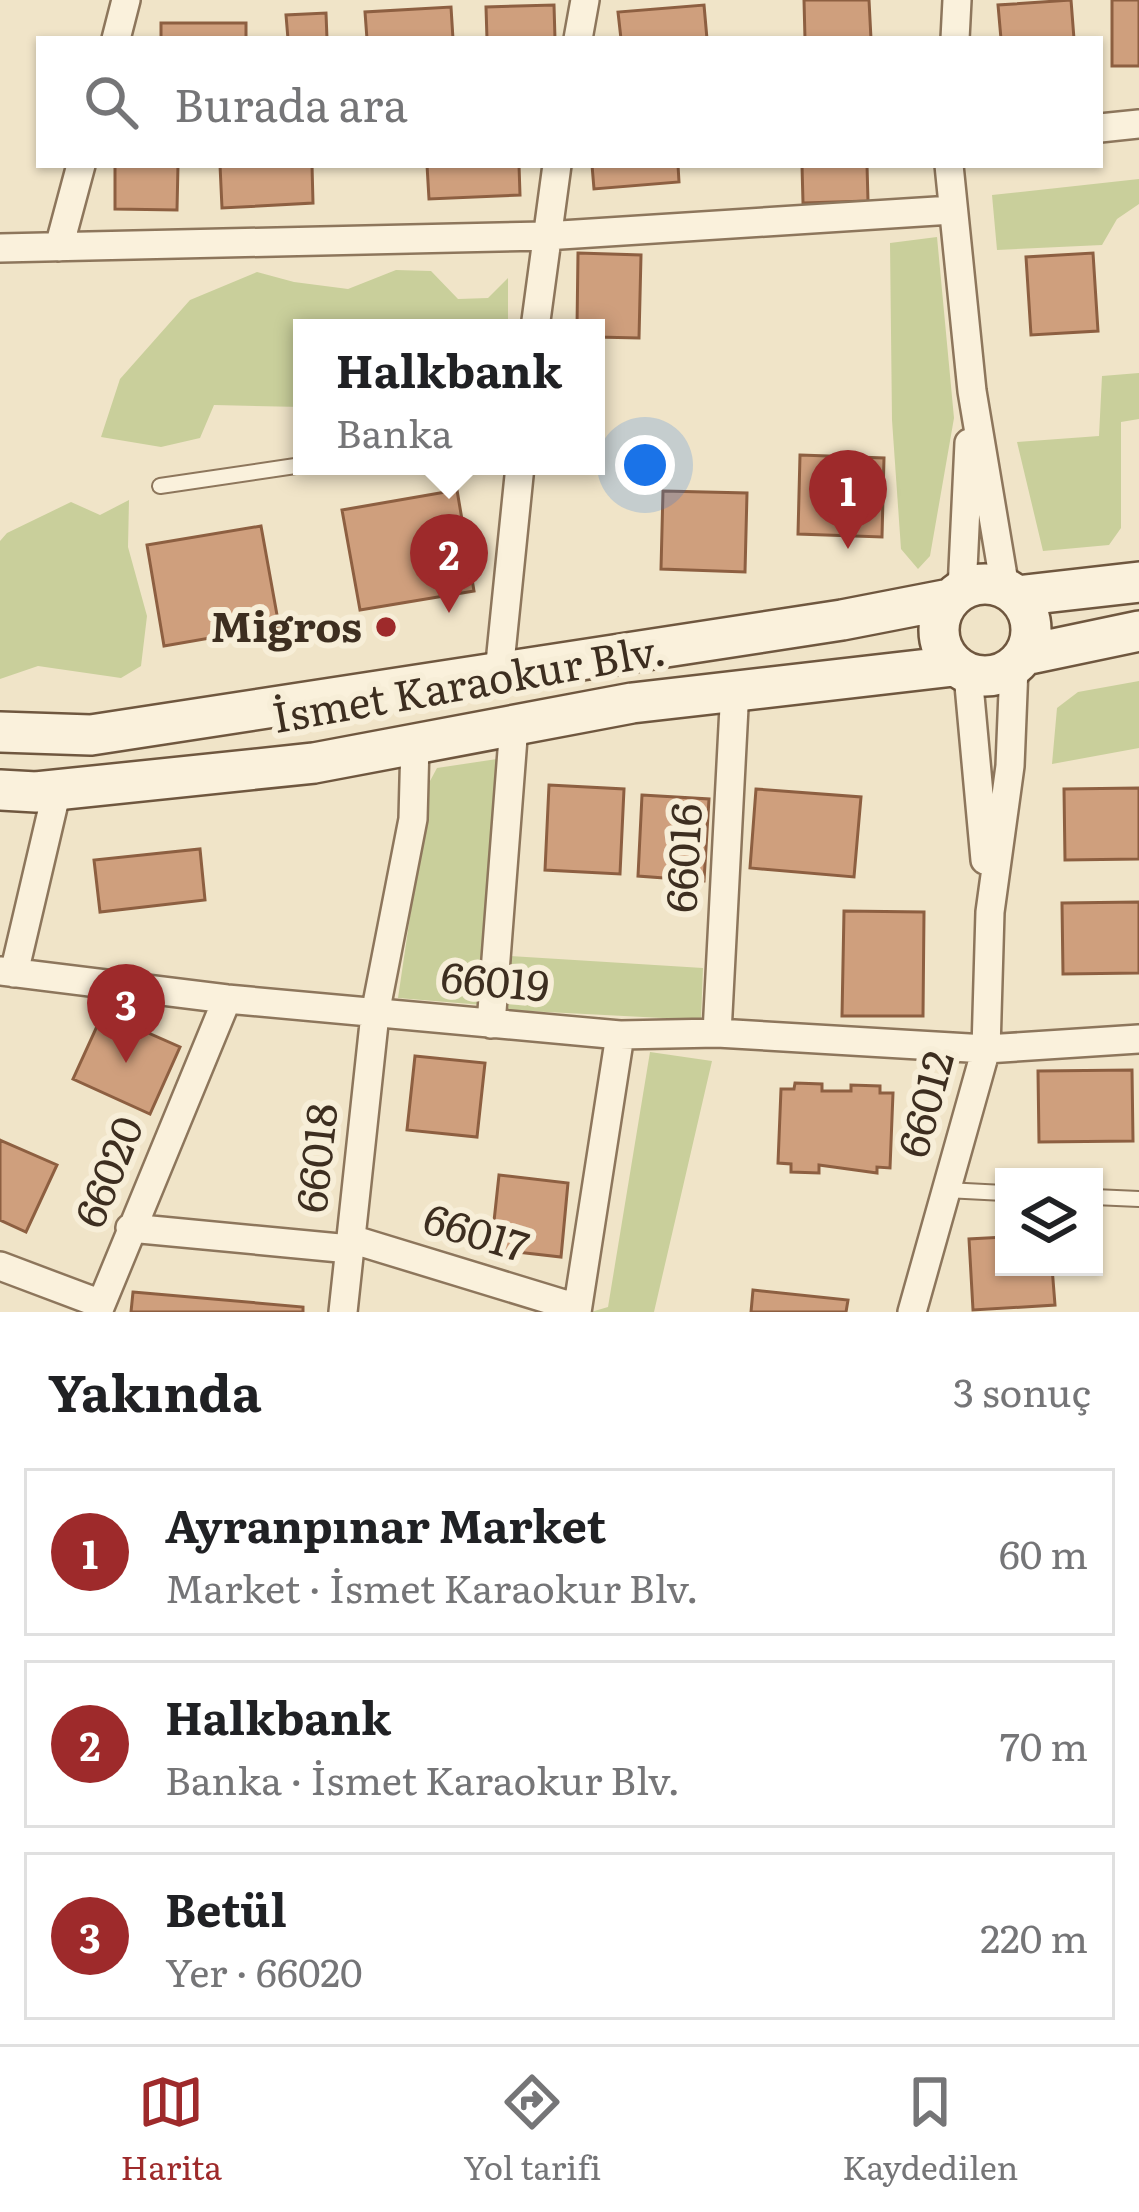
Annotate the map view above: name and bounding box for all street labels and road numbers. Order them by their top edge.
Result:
street label: İsmet Karaokur Blv. [267,616,670,746]
street label: 66016 [647,802,715,914]
street label: 66019 [439,943,552,1015]
street label: 66012 [879,1043,967,1163]
street label: 66018 [277,1100,351,1215]
street label: 66020 [56,1106,156,1236]
street label: 66017 [417,1185,537,1275]

